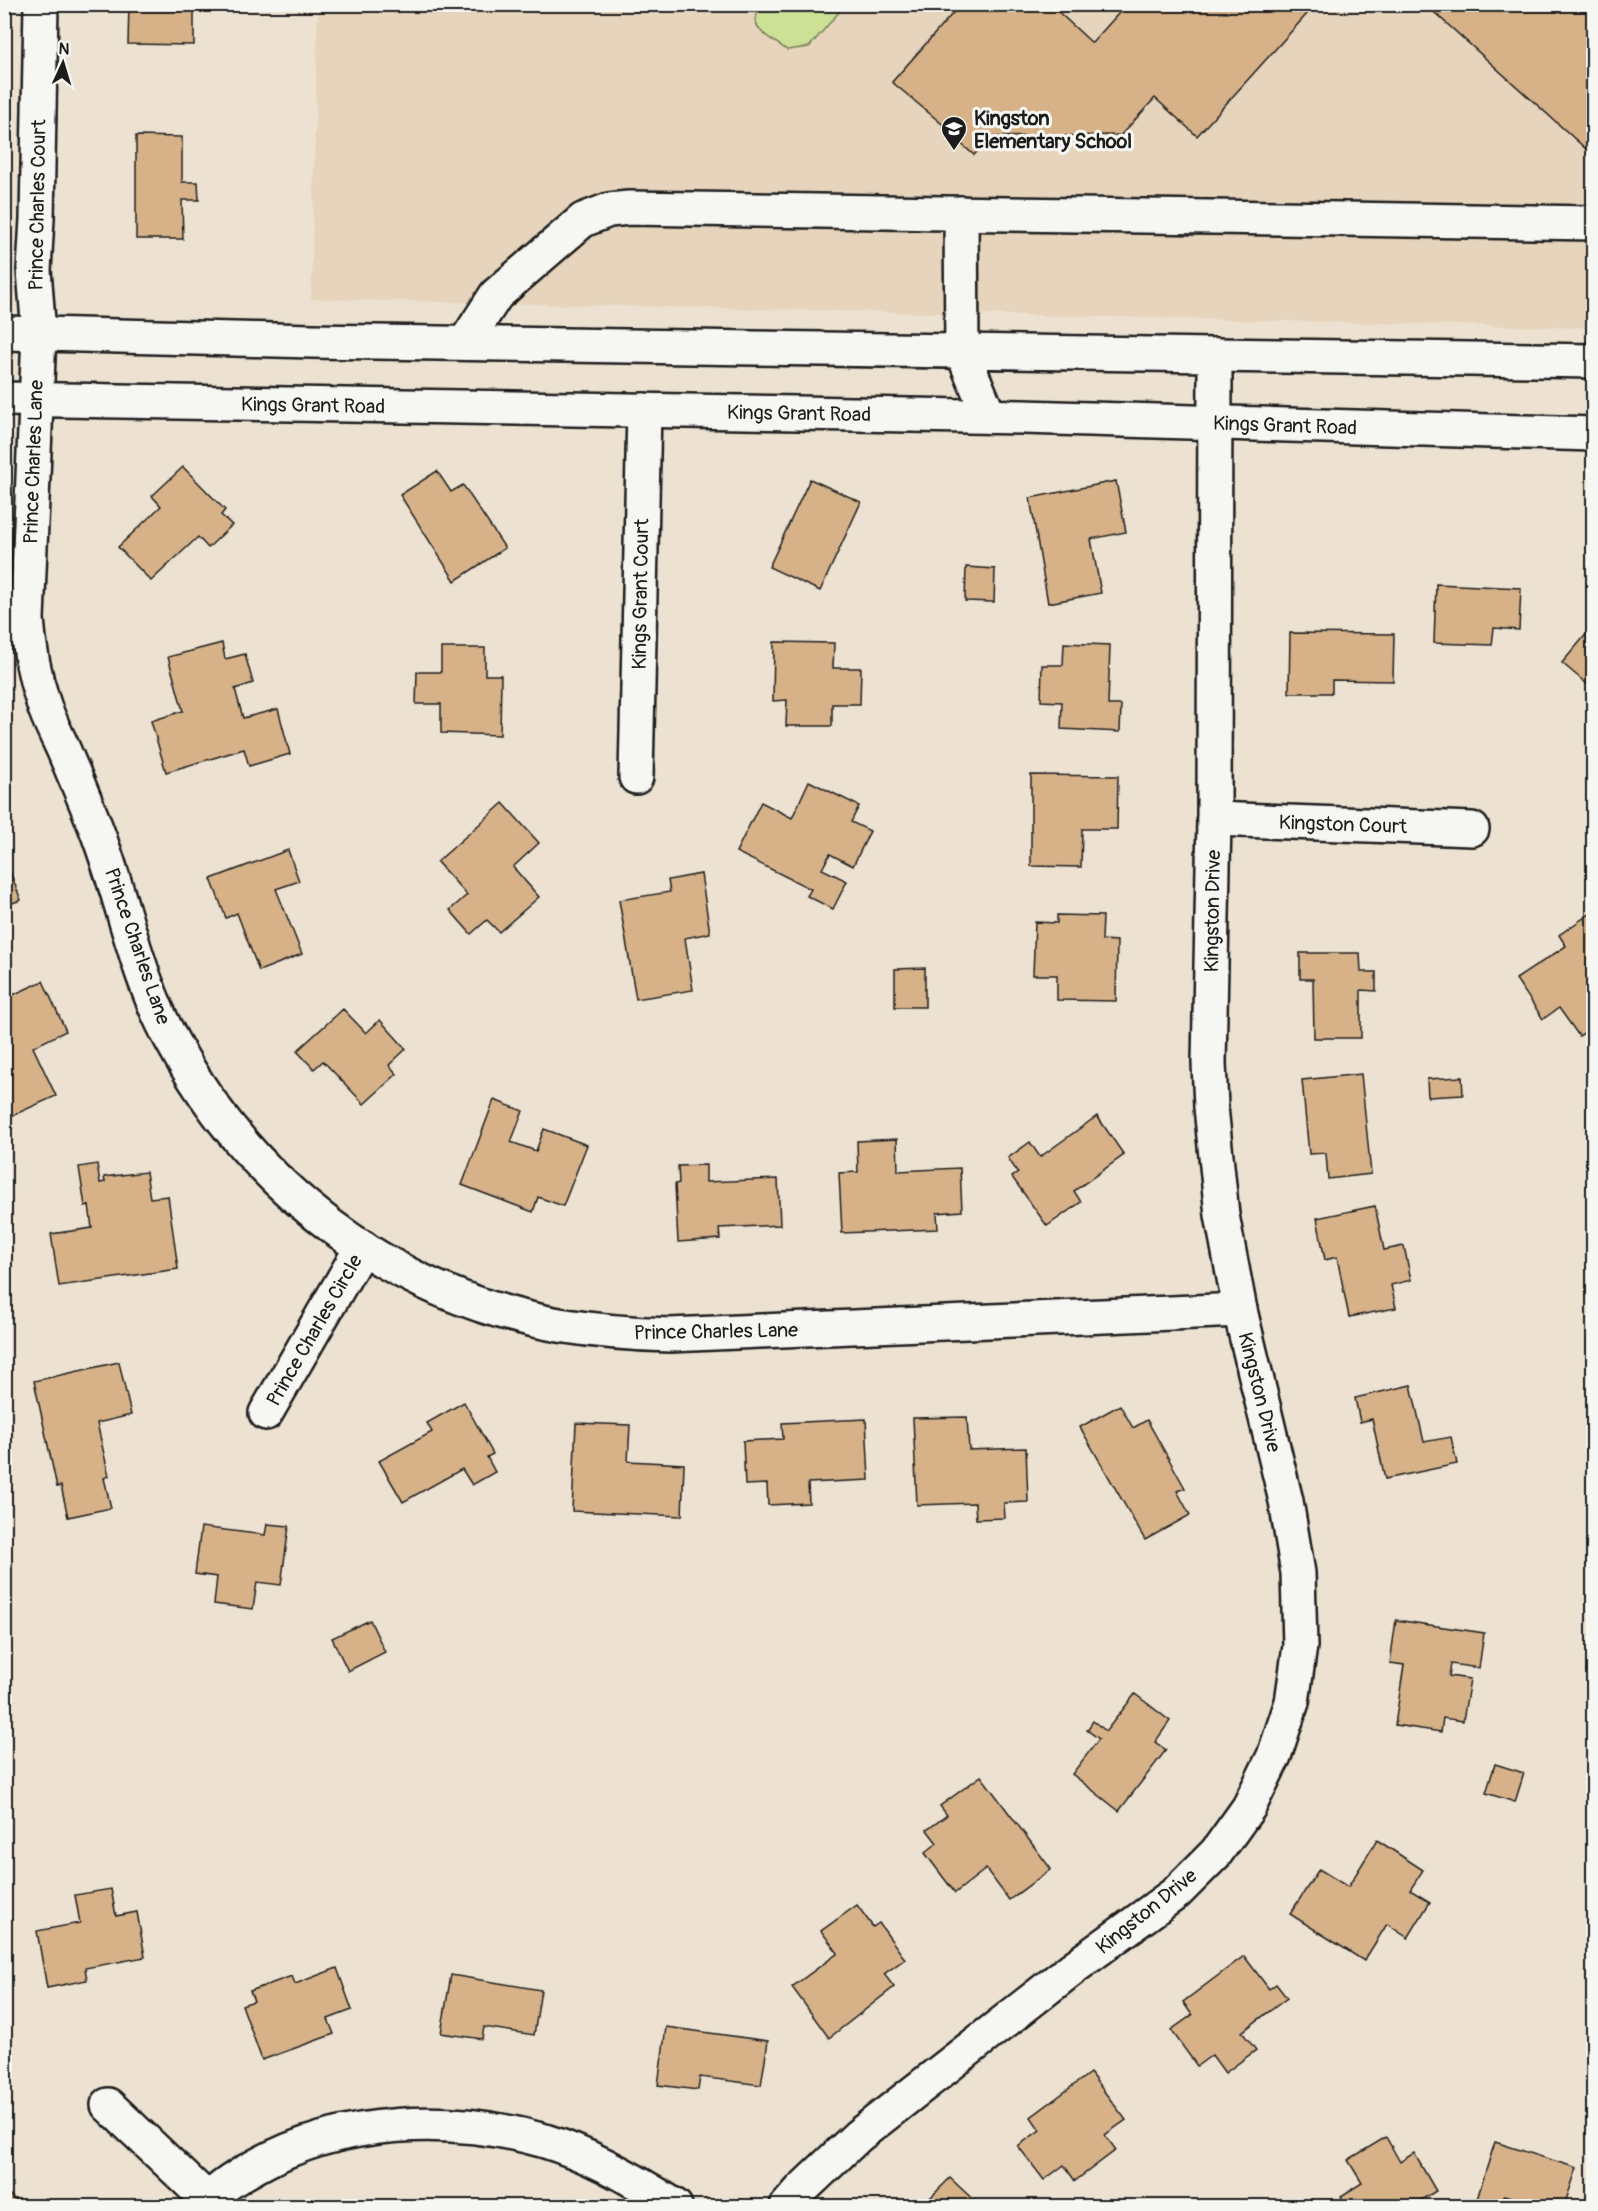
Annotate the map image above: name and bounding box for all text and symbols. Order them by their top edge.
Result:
north arrow [33,33,93,93]
text: N [58,39,70,59]
place label: Kingston Elementary School [974,106,1132,154]
school or university icon: Kingston Elementary School [939,114,969,152]
street label: Prince Charles Court [24,118,52,291]
street label: Prince Charles Lane [18,379,49,544]
street label: Kings Grant Road [241,392,385,419]
street label: Kings Grant Road [727,400,871,427]
street label: Kings Grant Road [1213,410,1357,441]
street label: Kings Grant Court [627,517,654,670]
street label: Kingston Court [1278,810,1408,839]
street label: Kingston Drive [1199,849,1226,973]
street label: Prince Charles Lane [99,865,176,1028]
street label: Prince Charles Circle [261,1250,368,1410]
street label: Prince Charles Lane [634,1318,798,1345]
street label: Kingston Drive [1233,1330,1287,1455]
street label: Kingston Drive [1091,1863,1202,1960]

